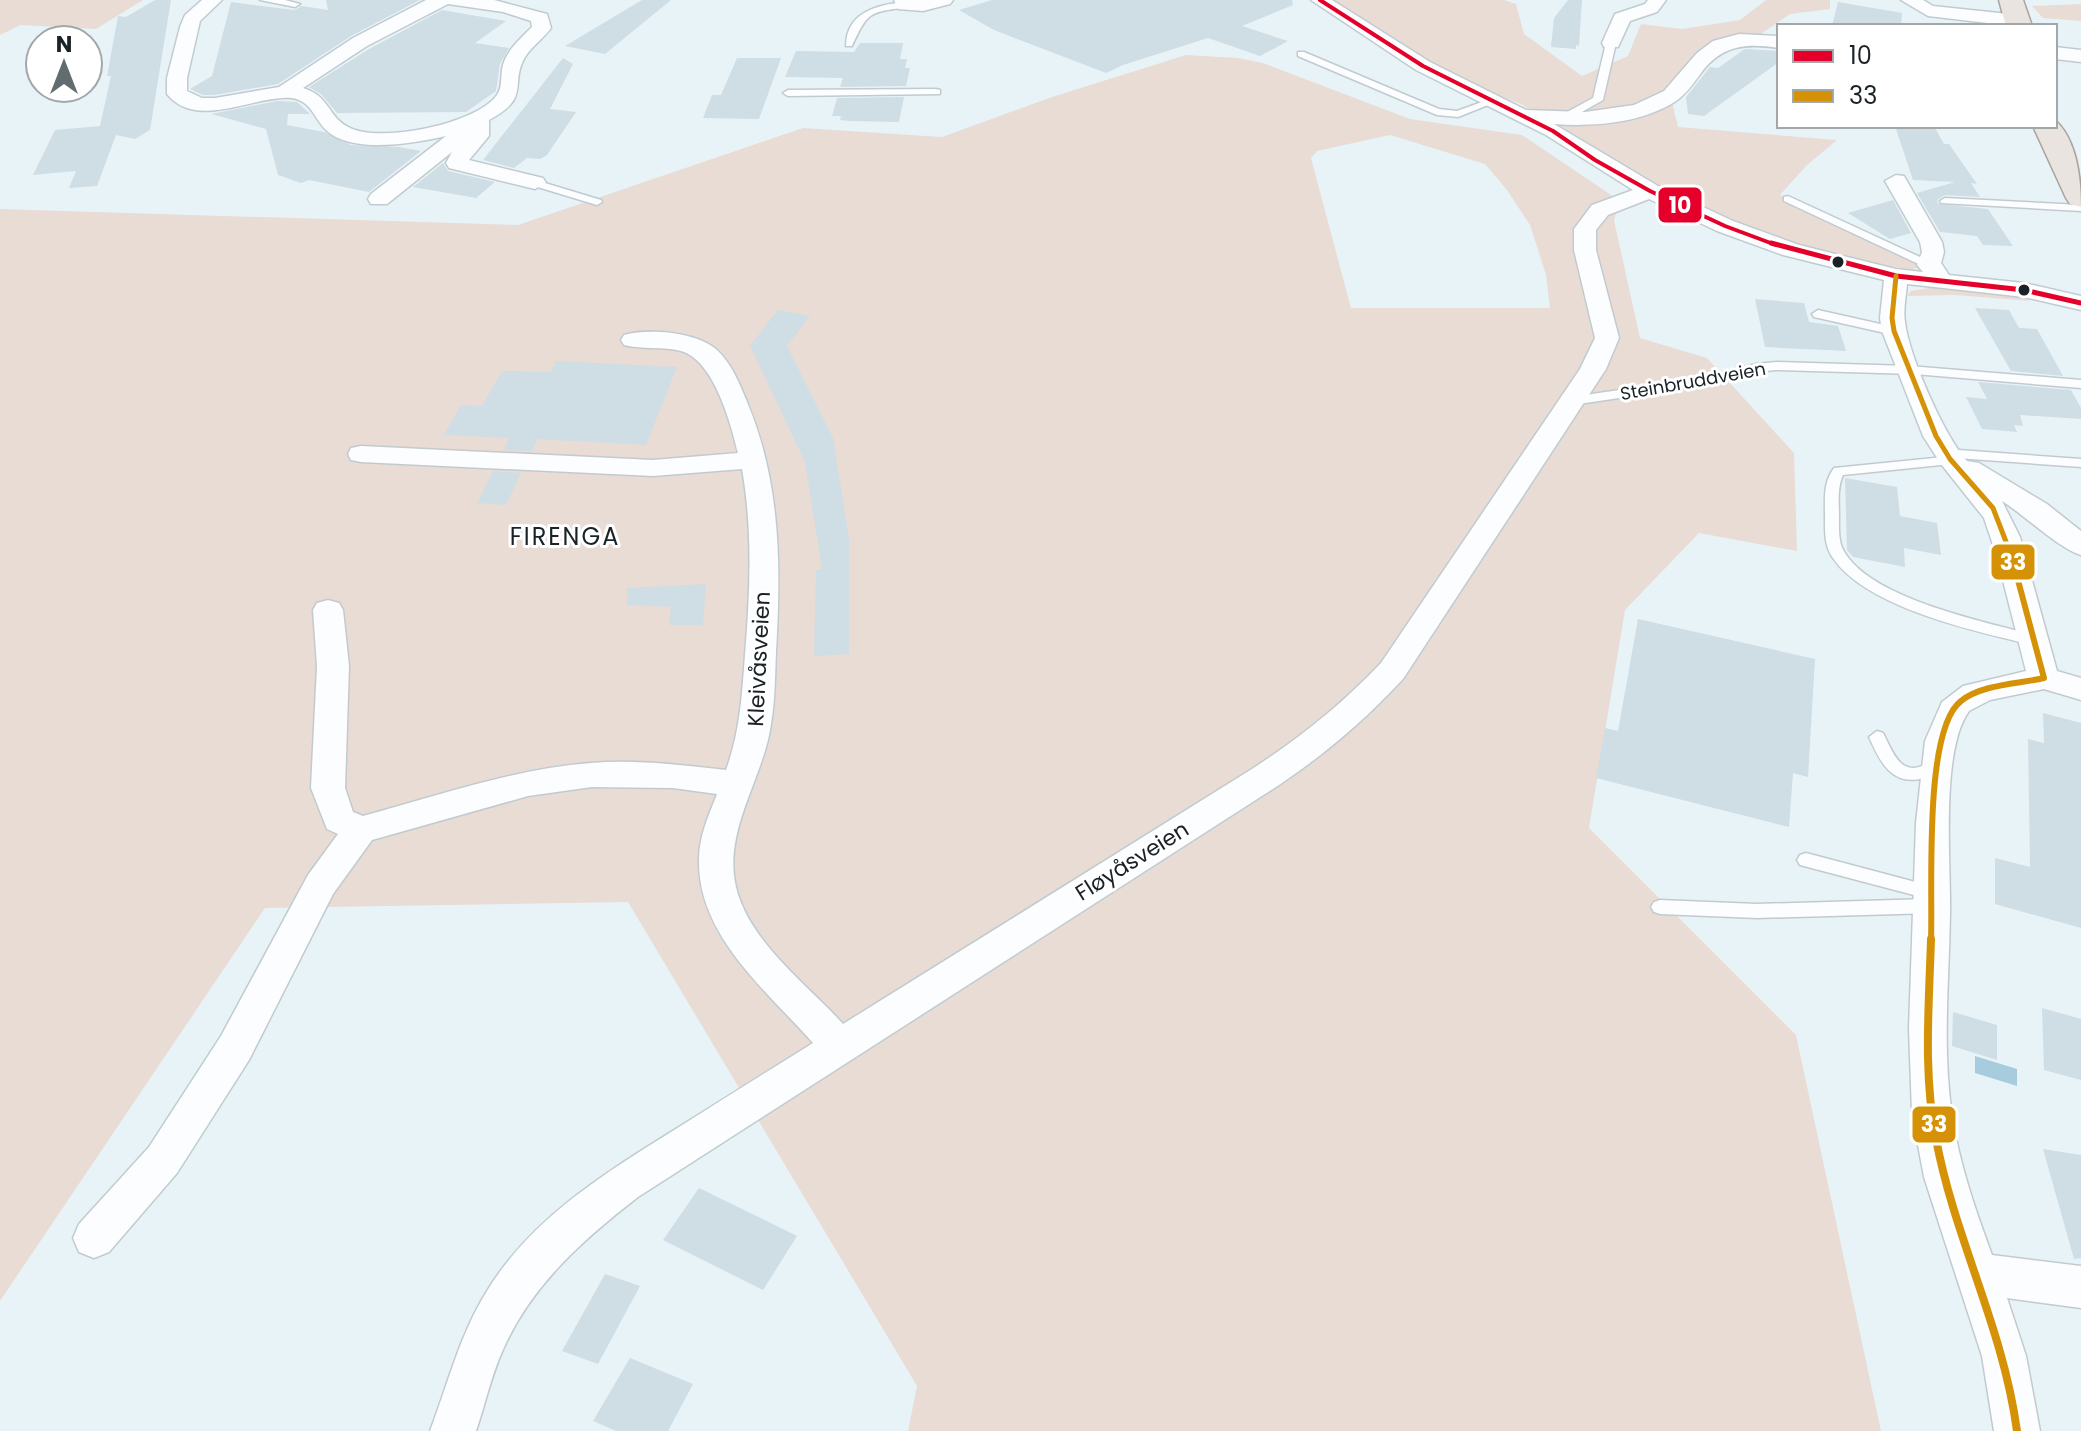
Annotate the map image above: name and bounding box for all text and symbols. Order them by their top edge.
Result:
north arrow [24,24,104,104]
legend [1777,24,2057,128]
text: N [56,29,72,60]
text: 10 [1849,39,1872,72]
text: 33 [1849,79,1877,112]
line badge: 10 [1657,186,1703,224]
text: 10 [1669,190,1691,221]
unlabelled marker [1830,254,1846,270]
unlabelled marker [2016,282,2032,298]
street label: Steinbruddveien [1618,356,1768,406]
district label: FIRENGA [510,520,620,553]
line badge: 33 [1990,543,2036,581]
text: 33 [2000,547,2026,578]
street label: Kleivåsveien [740,591,778,727]
street label: Fløyåsveien [1069,814,1195,908]
line badge: 33 [1911,1105,1957,1144]
text: 33 [1921,1109,1947,1140]

